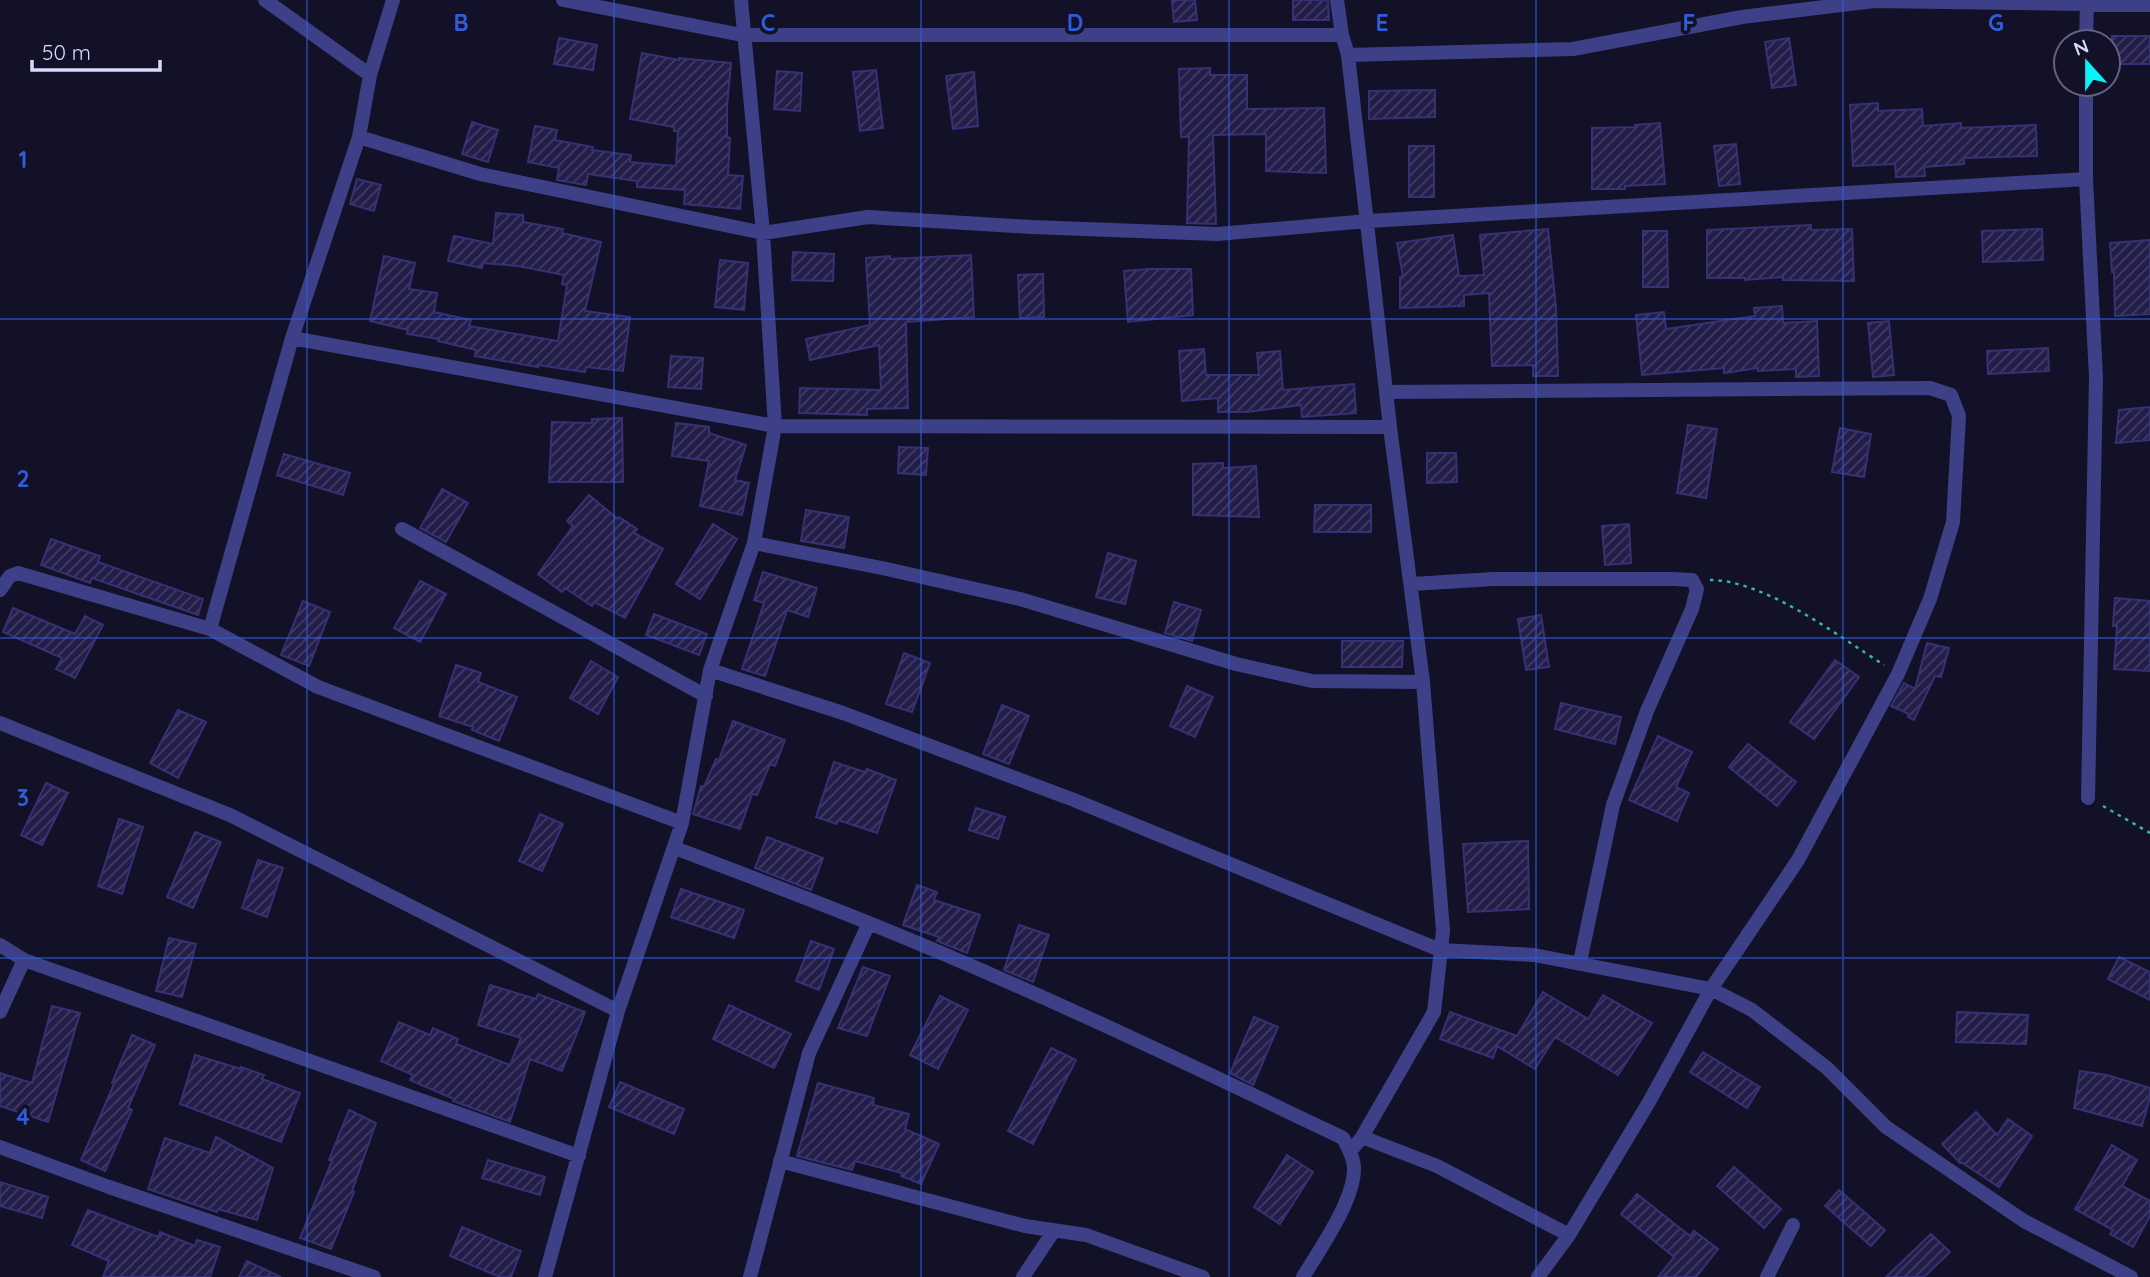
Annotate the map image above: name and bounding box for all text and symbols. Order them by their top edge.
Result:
text: B [453,8,469,37]
text: C [761,8,775,37]
text: D [1067,8,1083,37]
text: E [1375,8,1389,37]
text: F [1683,8,1695,37]
text: G [1988,8,2004,37]
scale bar [32,28,159,72]
north arrow [2052,28,2122,98]
text: N [2070,33,2092,61]
text: 50 m [42,39,91,65]
text: 1 [19,145,27,174]
text: 2 [16,464,30,493]
text: 3 [17,783,29,812]
text: 4 [16,1102,30,1131]

